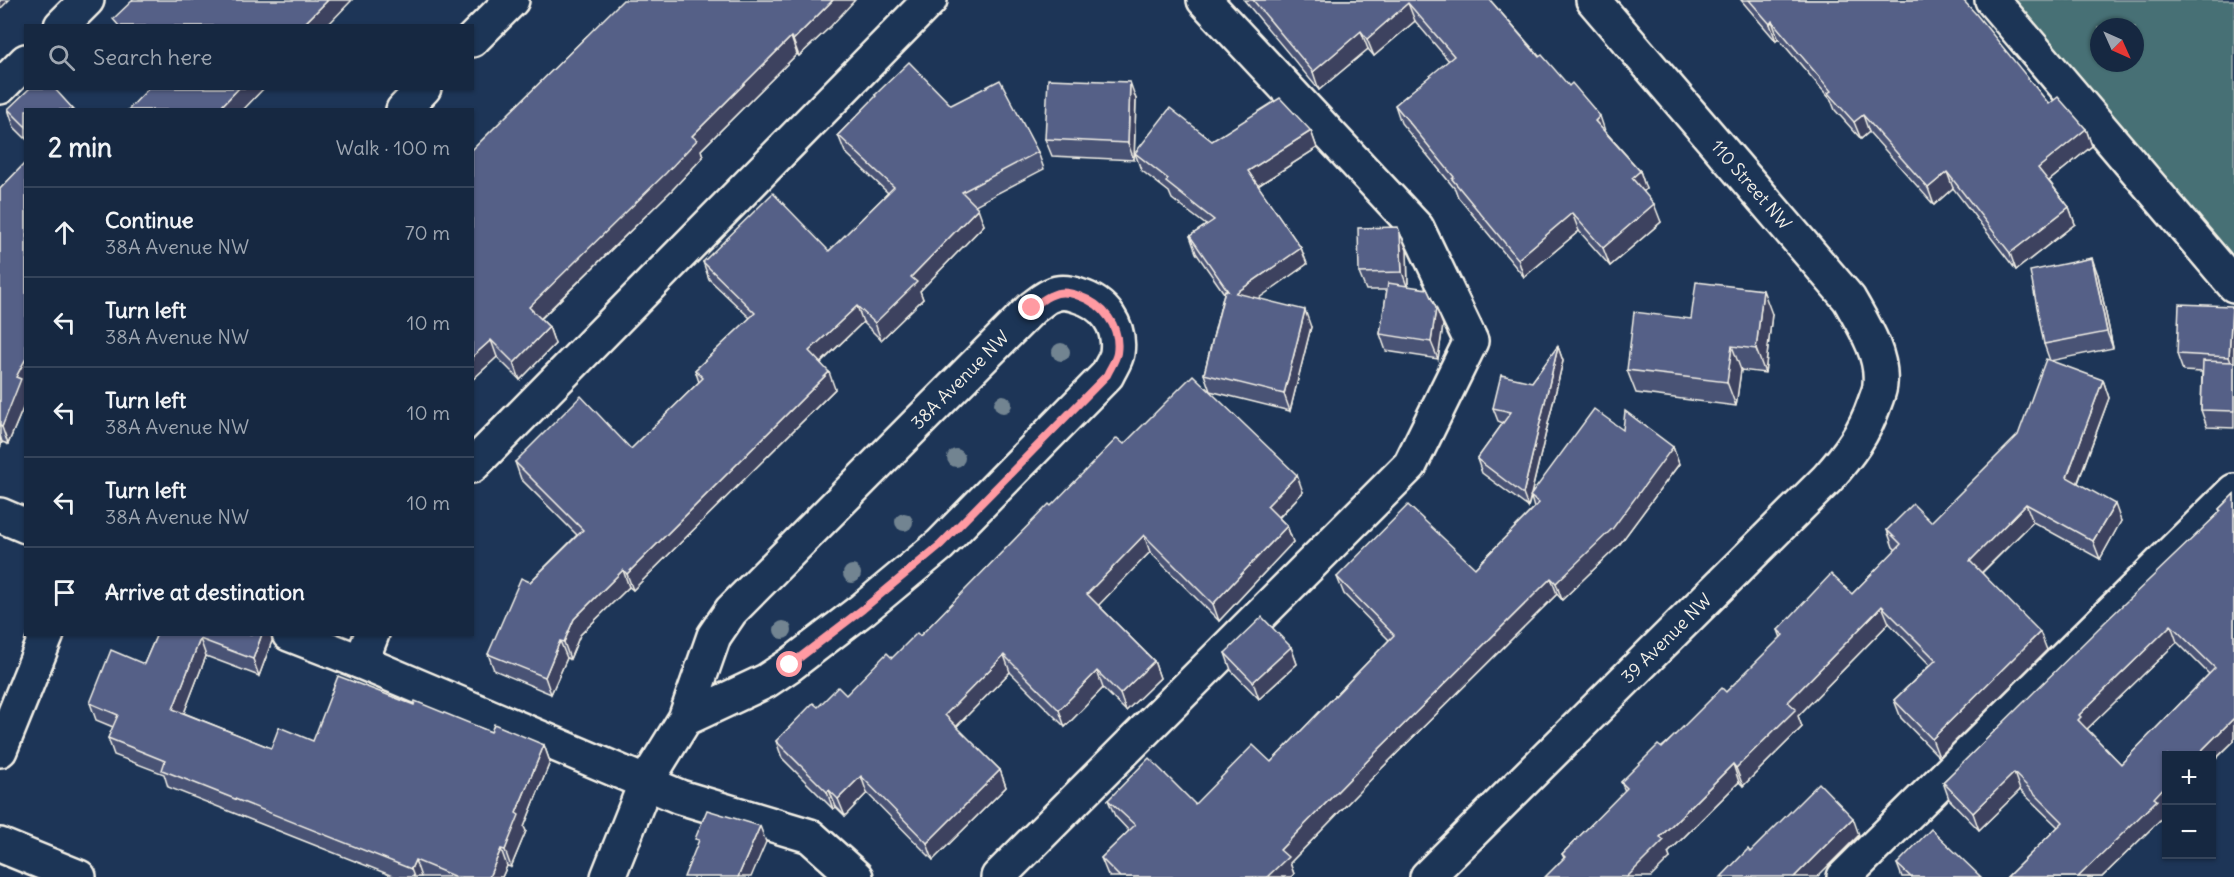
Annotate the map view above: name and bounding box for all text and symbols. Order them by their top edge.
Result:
north arrow [2090,18,2144,72]
search box [24,24,474,90]
icon: search [45,41,78,74]
text: Search here [93,43,212,71]
text: 2 min [48,131,112,164]
text: Walk · 100 m [336,135,450,160]
street label: 110 Street NW [1706,135,1797,234]
text: Continue [105,206,194,234]
icon: ahead [48,216,81,249]
text: 70 m [405,220,450,245]
text: 38A Avenue NW [105,234,249,259]
route end [1018,294,1044,320]
text: Turn left [105,296,186,324]
icon: left [48,306,81,339]
text: 10 m [407,310,450,335]
text: 38A Avenue NW [105,324,249,349]
street label: 38A Avenue NW [906,326,1014,434]
text: Turn left [105,386,186,414]
icon: left [48,396,81,429]
text: 10 m [407,400,450,425]
text: 38A Avenue NW [105,414,249,439]
text: Turn left [105,476,186,504]
icon: left [48,486,81,519]
text: 10 m [407,490,450,515]
text: 38A Avenue NW [105,504,249,529]
icon: arrive [48,576,81,609]
text: Arrive at destination [105,578,305,606]
street label: 39 Avenue NW [1616,588,1716,688]
route start [776,651,802,677]
map controls [2162,751,2216,859]
button: + [2162,751,2216,805]
button: − [2162,805,2216,859]

